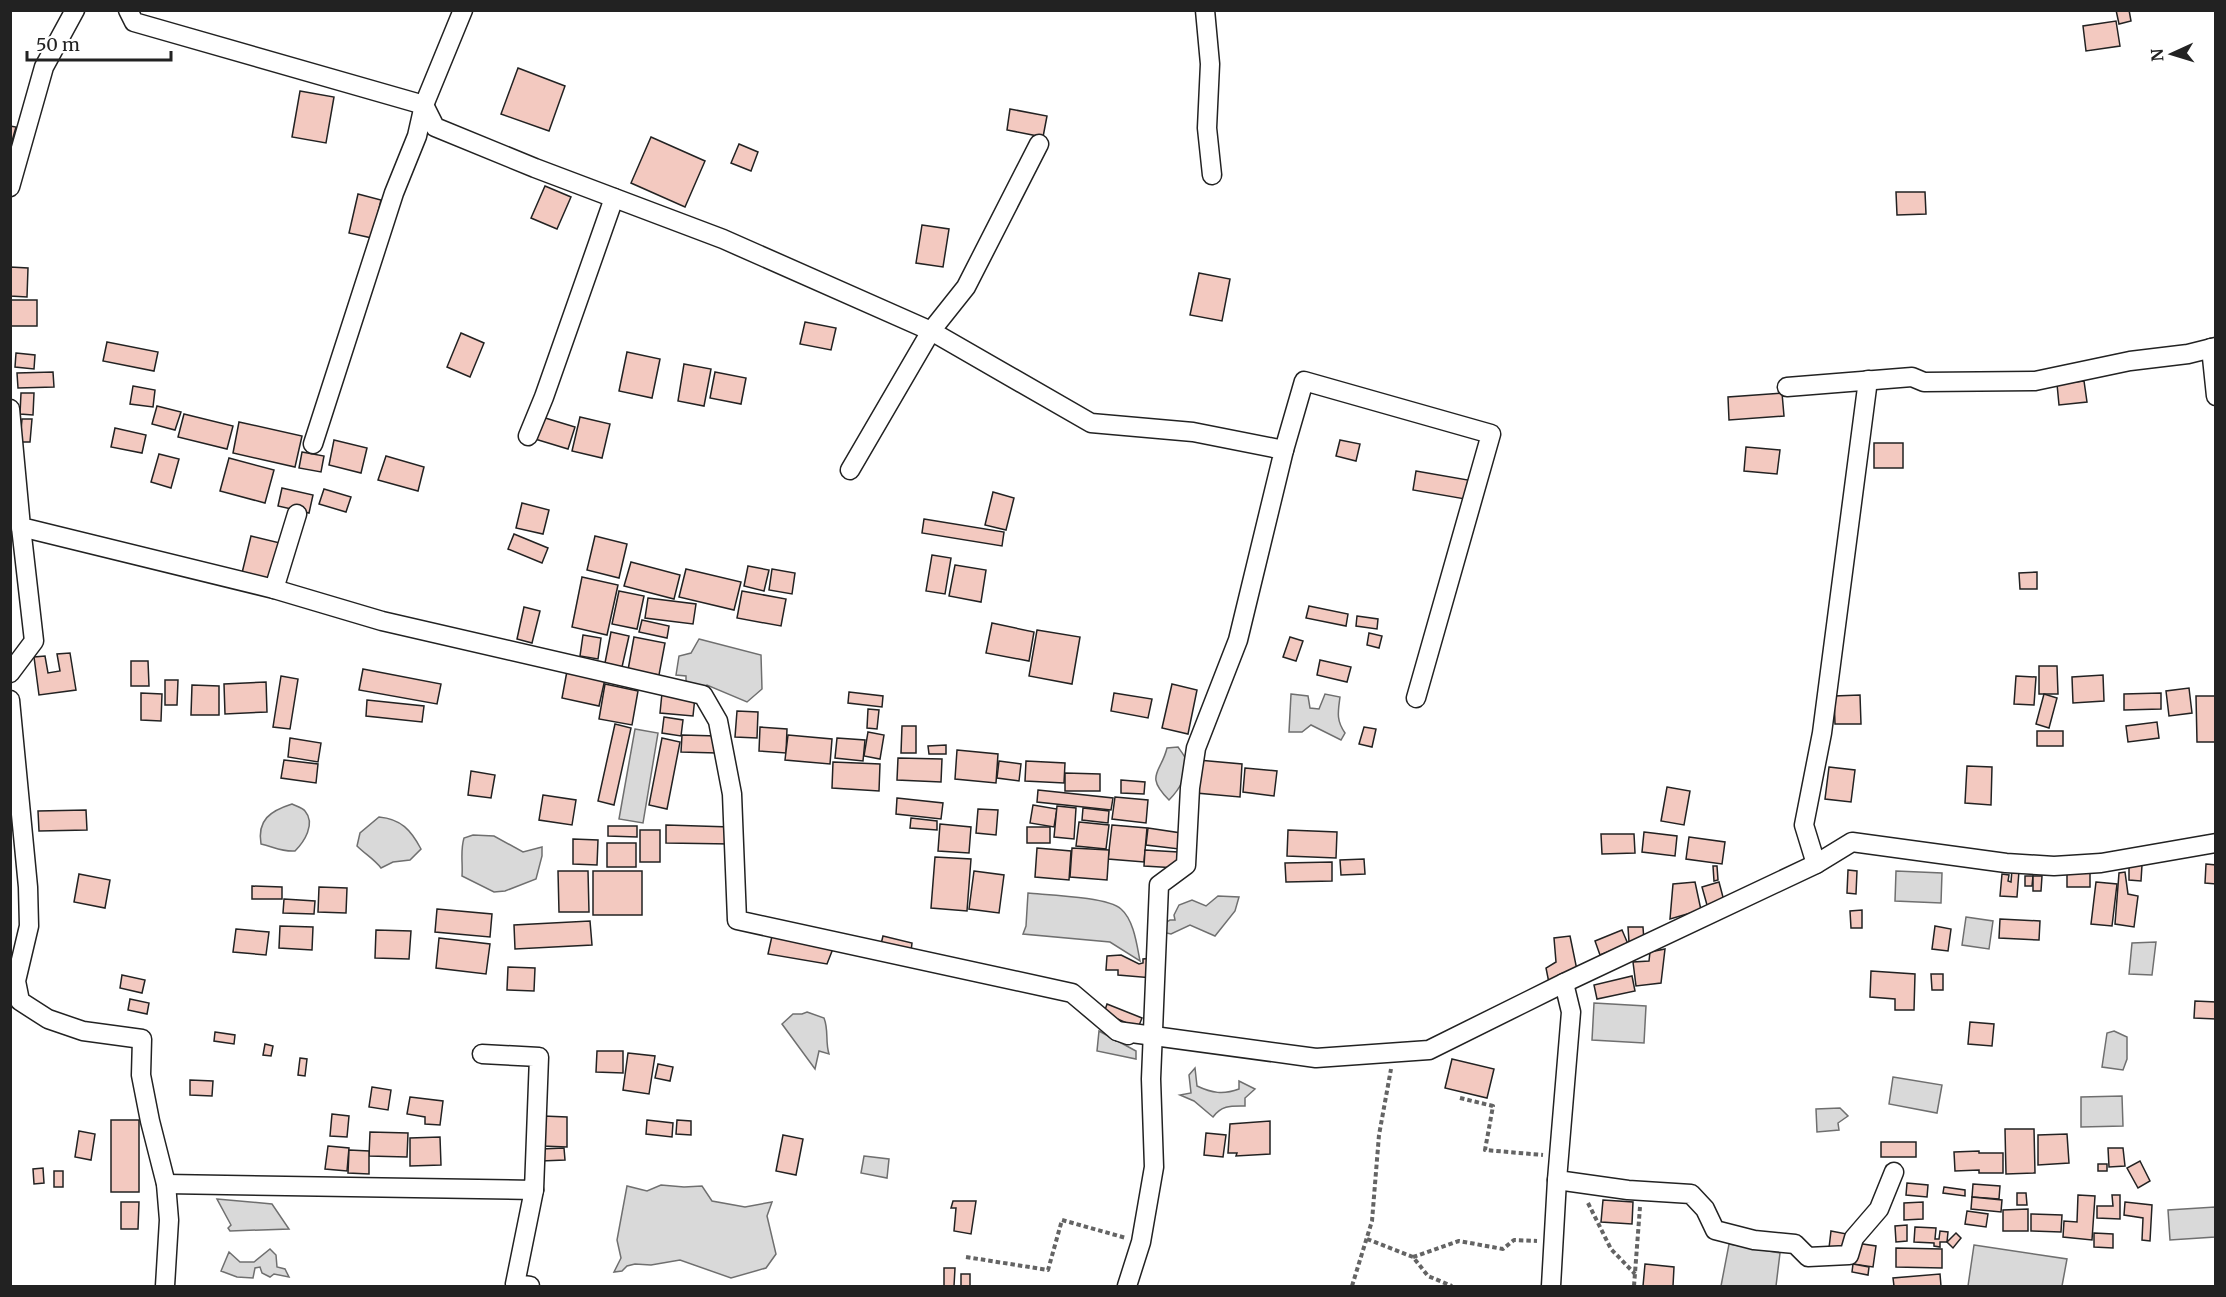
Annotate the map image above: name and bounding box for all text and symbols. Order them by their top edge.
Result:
scale bar [27,24,171,62]
north arrow [2142,24,2202,84]
text: 50 m [36,33,80,56]
text: N [2147,48,2167,62]

